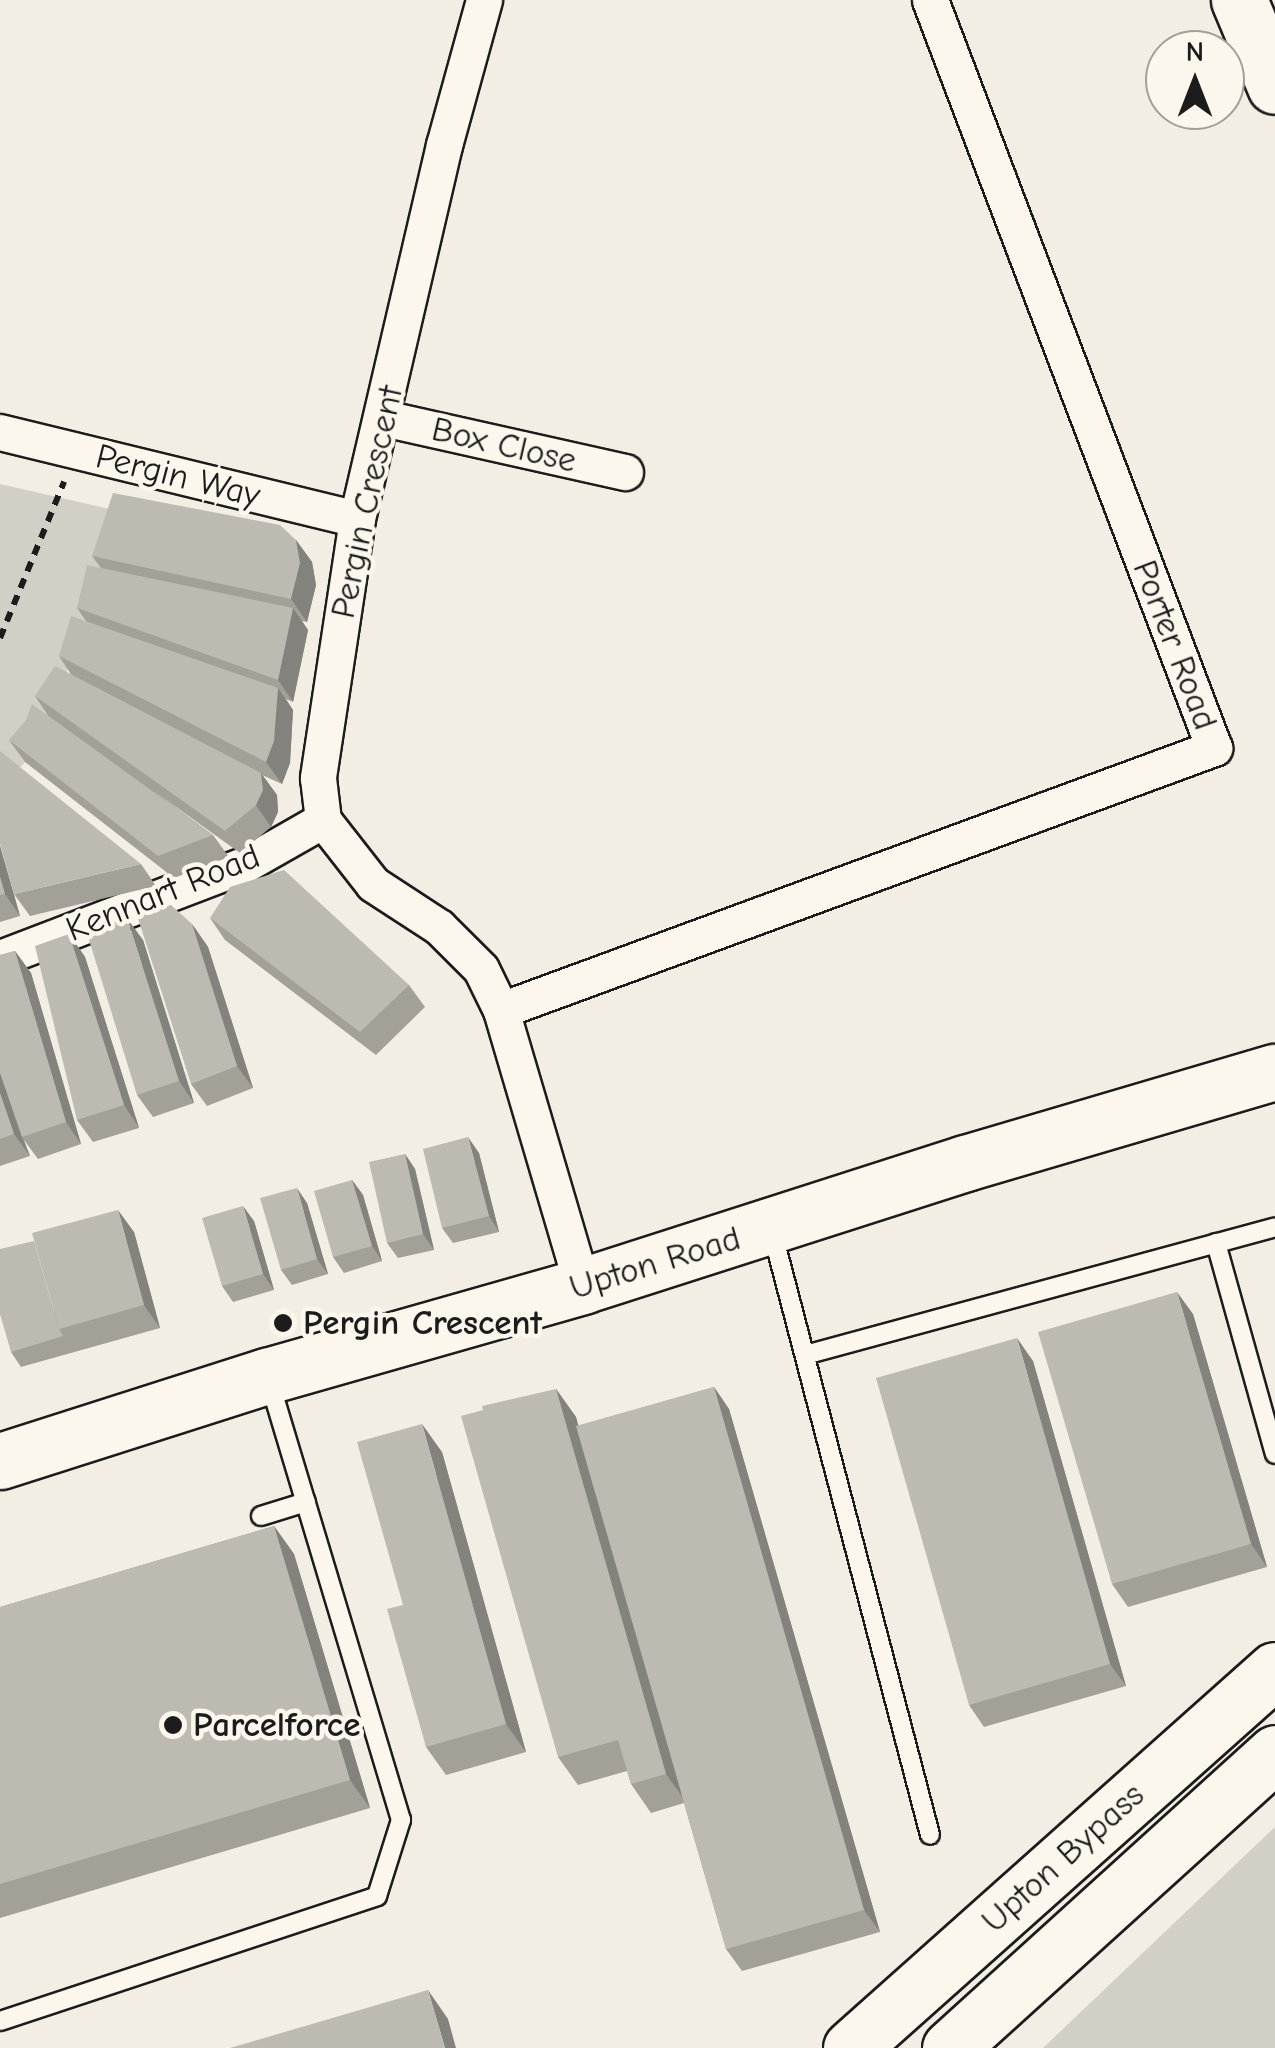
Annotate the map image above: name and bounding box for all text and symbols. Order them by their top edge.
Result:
north arrow [1145,30,1245,130]
text: N [1186,36,1204,68]
street label: Pergin Crescent [322,382,412,622]
street label: Box Close [428,408,580,482]
street label: Pergin Way [92,435,264,517]
street label: Porter Road [1123,554,1227,736]
street label: Kennart Road [60,835,266,951]
street label: Upton Road [564,1217,746,1309]
place label: Pergin Crescent [303,1302,542,1344]
marker: Pergin Crescent [272,1312,294,1334]
place label: Parcelforce [193,1704,360,1746]
marker: Parcelforce [162,1714,184,1736]
street label: Upton Bypass [973,1774,1153,1942]

